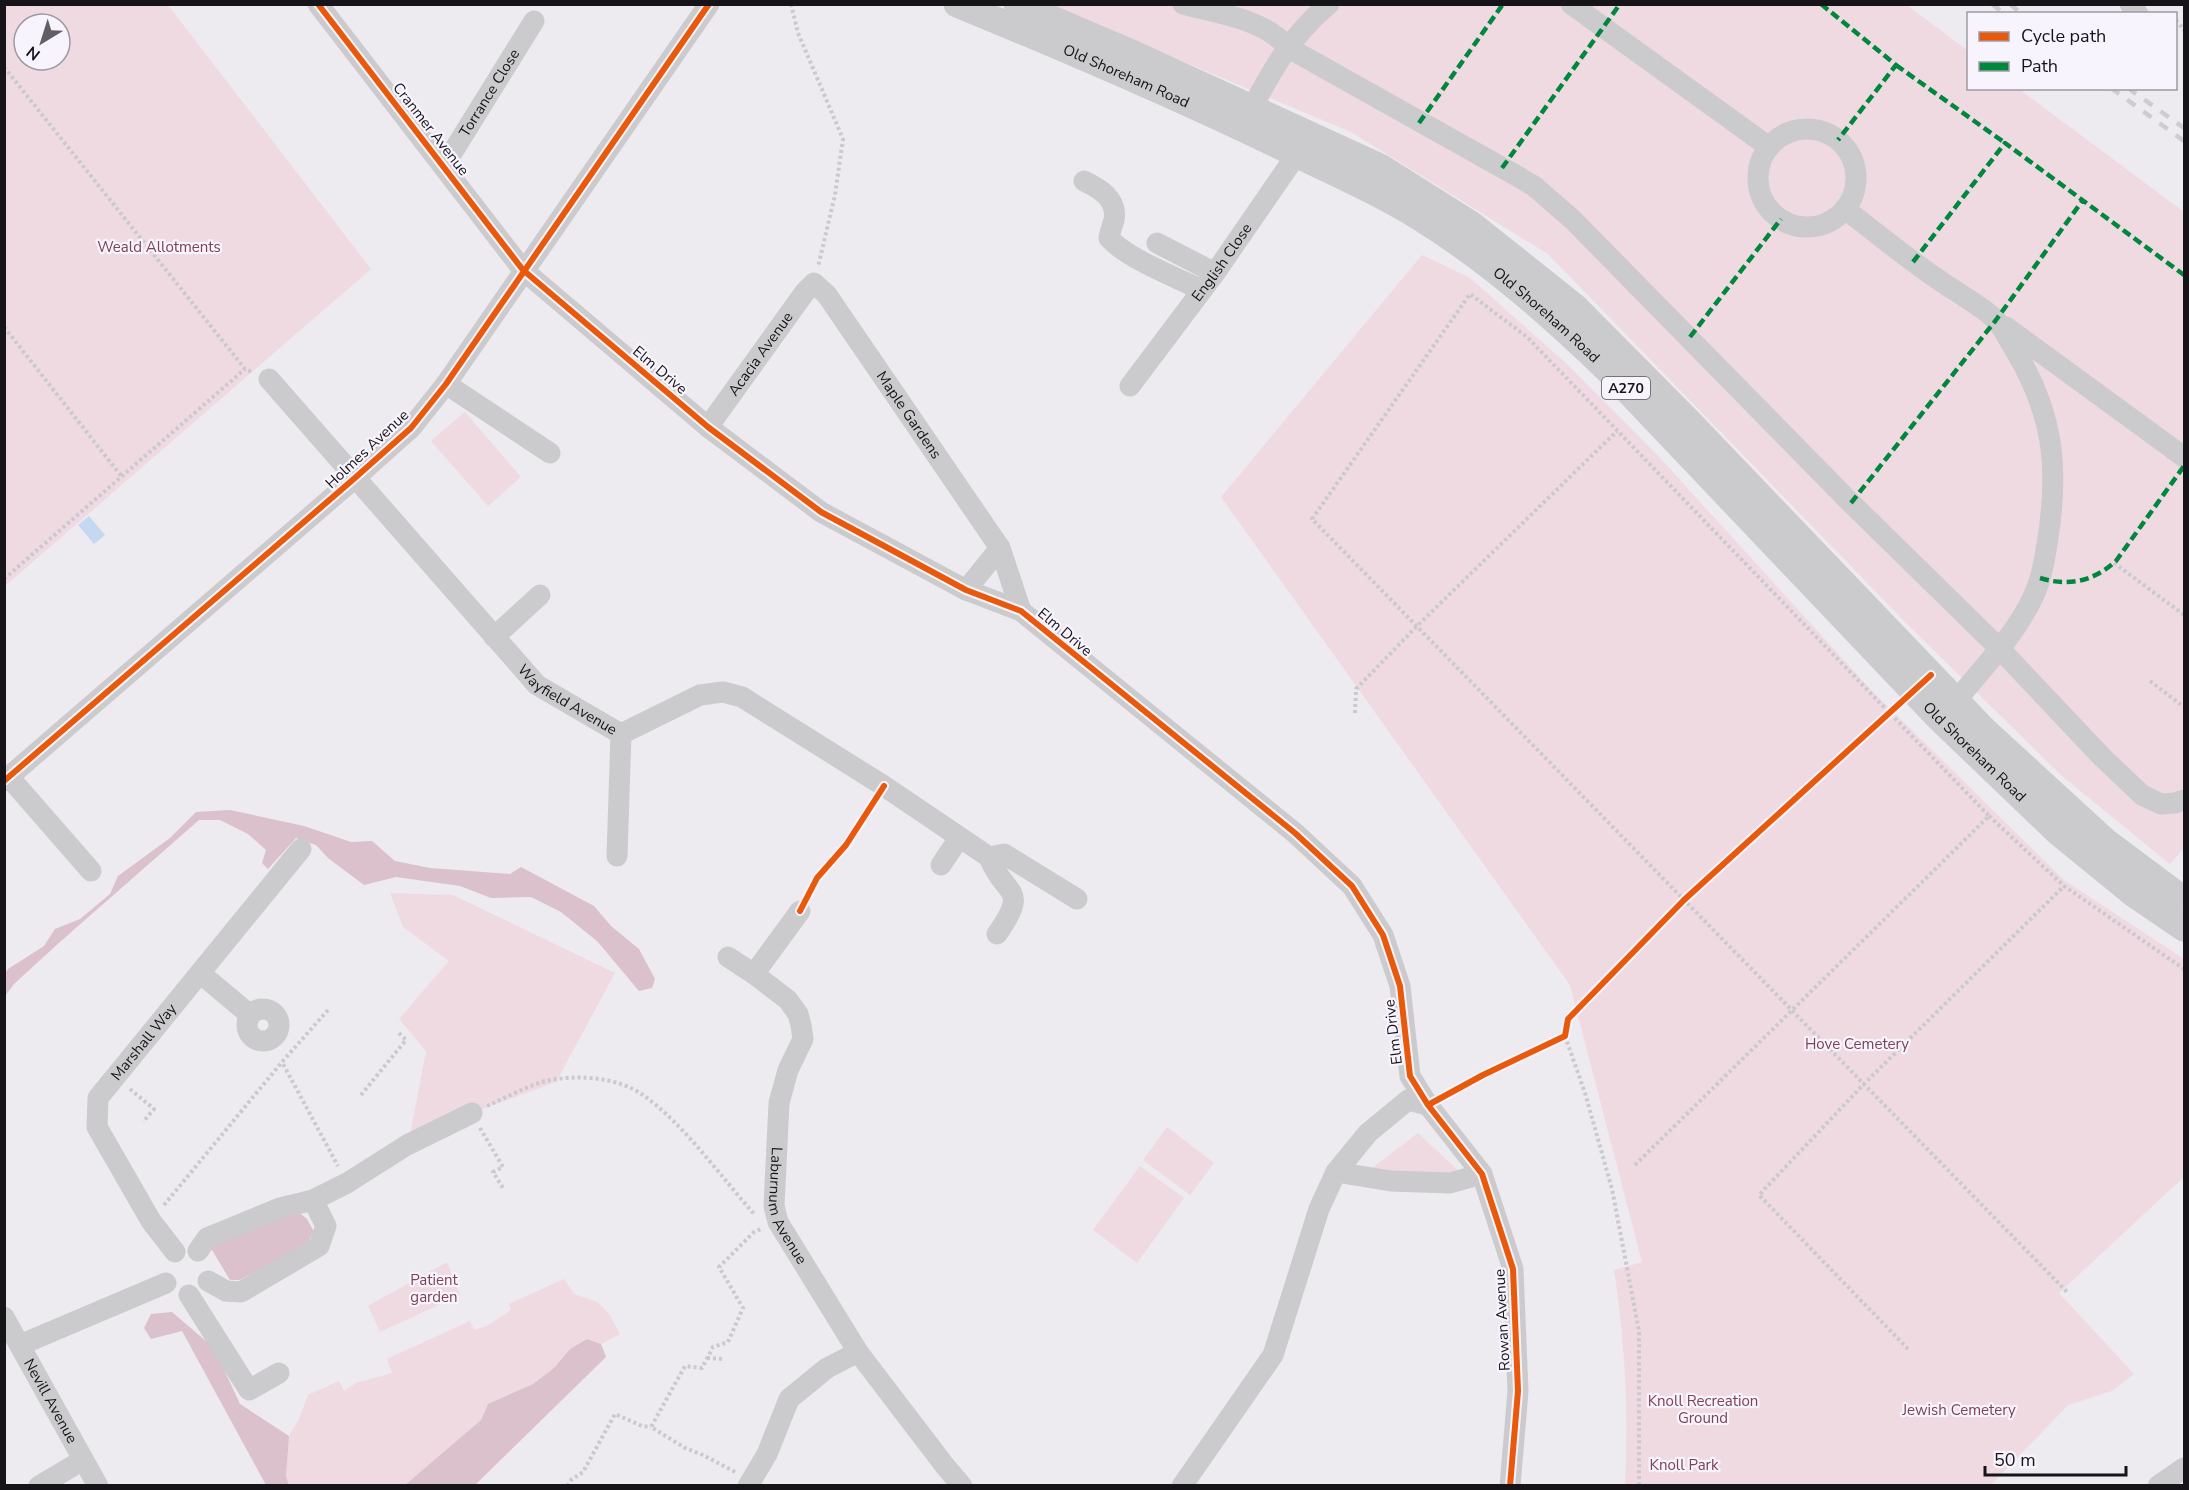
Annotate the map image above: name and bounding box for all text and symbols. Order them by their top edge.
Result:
north arrow [12,12,72,72]
legend [1967,12,2177,90]
text: Cycle path [2021,24,2106,48]
street label: Old Shoreham Road [1060,40,1193,112]
text: N [22,41,45,65]
street label: Torrance Close [454,45,524,141]
text: Path [2021,54,2058,78]
street label: Cranmer Avenue [388,78,474,180]
street label: English Close [1187,219,1256,306]
park label: Weald Allotments [97,237,221,257]
street label: Old Shoreham Road [1489,263,1604,367]
street label: Acacia Avenue [723,308,798,400]
street label: Elm Drive [628,341,692,399]
street label: Maple Gardens [872,367,946,463]
road number: A270 [1602,377,1650,399]
street label: Holmes Avenue [321,405,413,493]
street label: Elm Drive [1033,603,1097,661]
street label: Wayfield Avenue [513,660,621,740]
street label: Old Shoreham Road [1919,697,2030,806]
street label: Elm Drive [1379,998,1407,1066]
street label: Marshall Way [106,999,181,1085]
park label: Hove Cemetery [1805,1034,1909,1054]
street label: Laburnum Avenue [763,1147,812,1268]
street label: Rowan Avenue [1489,1269,1515,1371]
park label: Patient garden [410,1270,459,1307]
street label: Nevill Avenue [19,1355,82,1447]
park label: Knoll Recreation Ground [1648,1391,1758,1428]
park label: Jewish Cemetery [1901,1400,2016,1420]
scale bar [1985,1439,2126,1477]
text: 50 m [1994,1448,2036,1472]
park label: Knoll Park [1650,1455,1719,1475]

